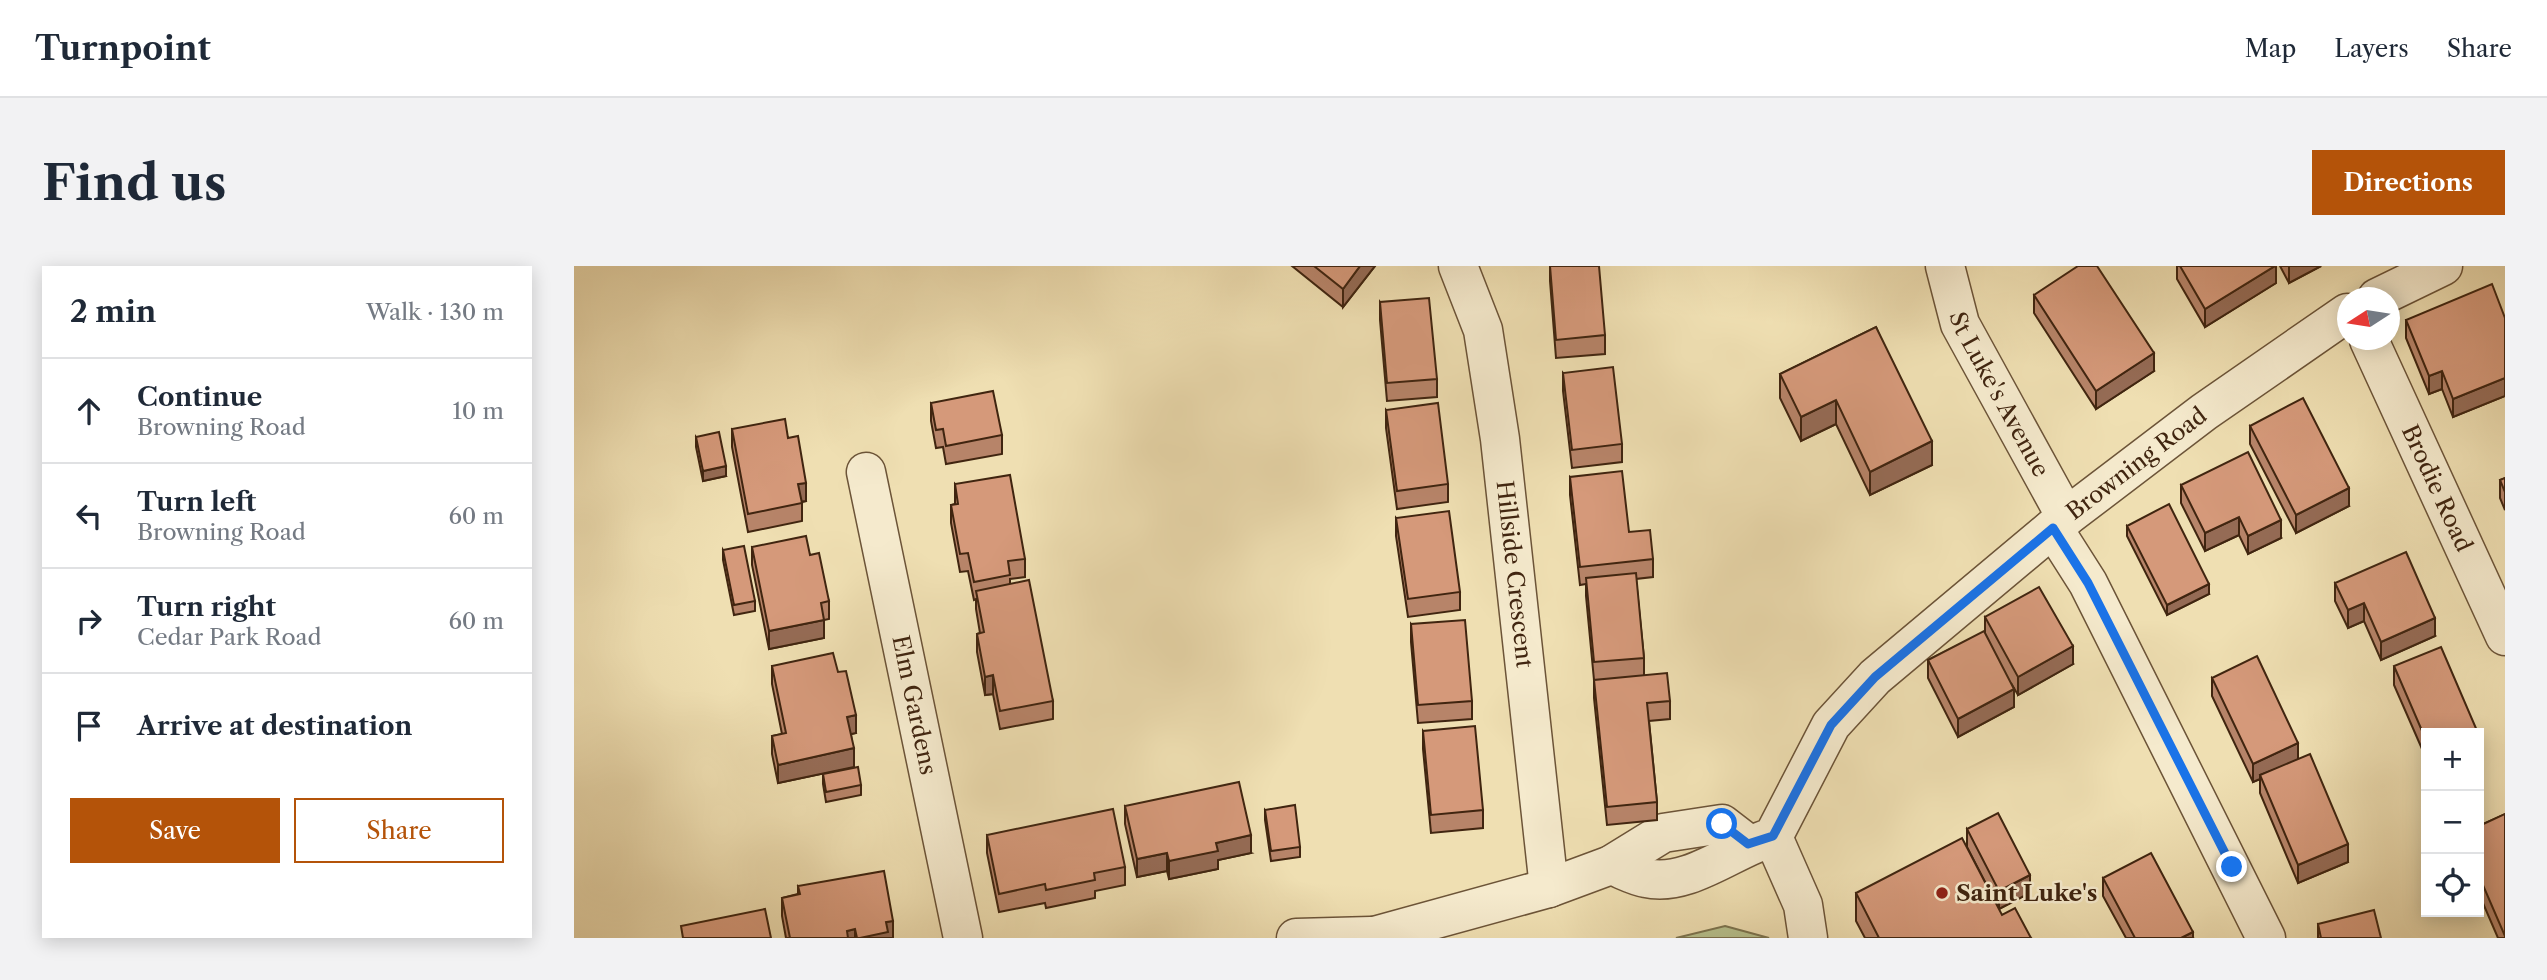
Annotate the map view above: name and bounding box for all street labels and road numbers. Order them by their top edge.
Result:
street label: St Luke's Avenue [1943,309,2055,482]
street label: Browning Road [2061,401,2212,526]
street label: Brodie Road [2396,420,2478,556]
street label: Hillside Crescent [1491,479,1539,669]
street label: Elm Gardens [886,633,943,777]

